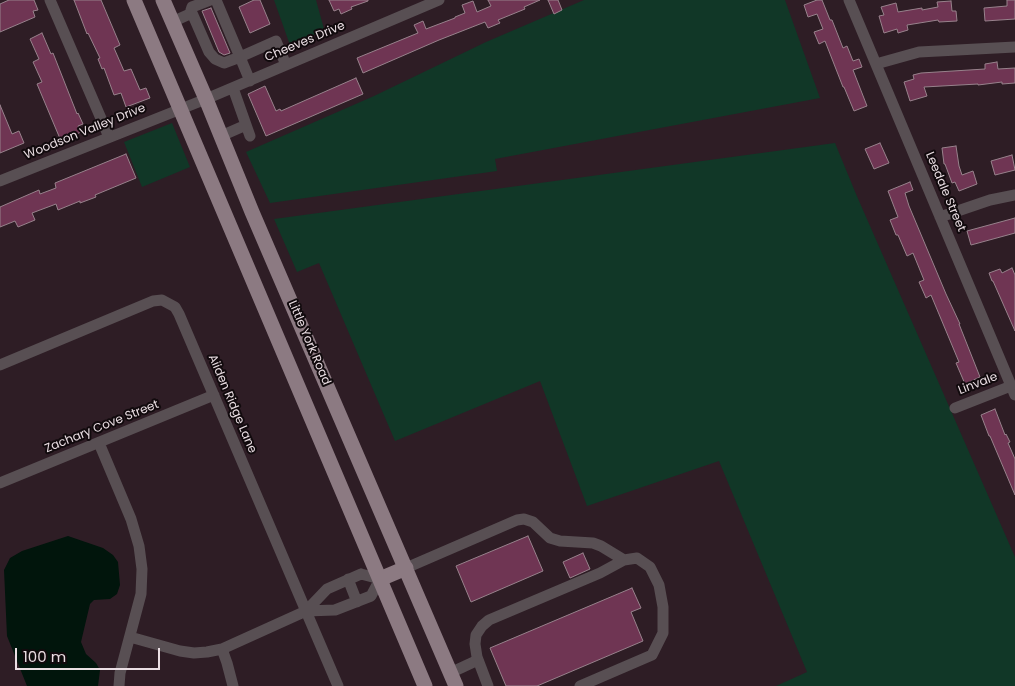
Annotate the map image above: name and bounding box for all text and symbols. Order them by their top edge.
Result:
street label: Cheeves Drive [263,19,347,65]
street label: Woodson Valley Drive [22,101,148,163]
street label: Leedale Street [922,150,968,234]
street label: Little York Road [285,299,333,387]
street label: Aiiden Ridge Lane [205,352,259,456]
street label: Linvale [956,370,1000,398]
street label: Zachary Cove Street [43,398,161,456]
scale bar [18,638,162,670]
text: 100 m [23,646,66,667]

